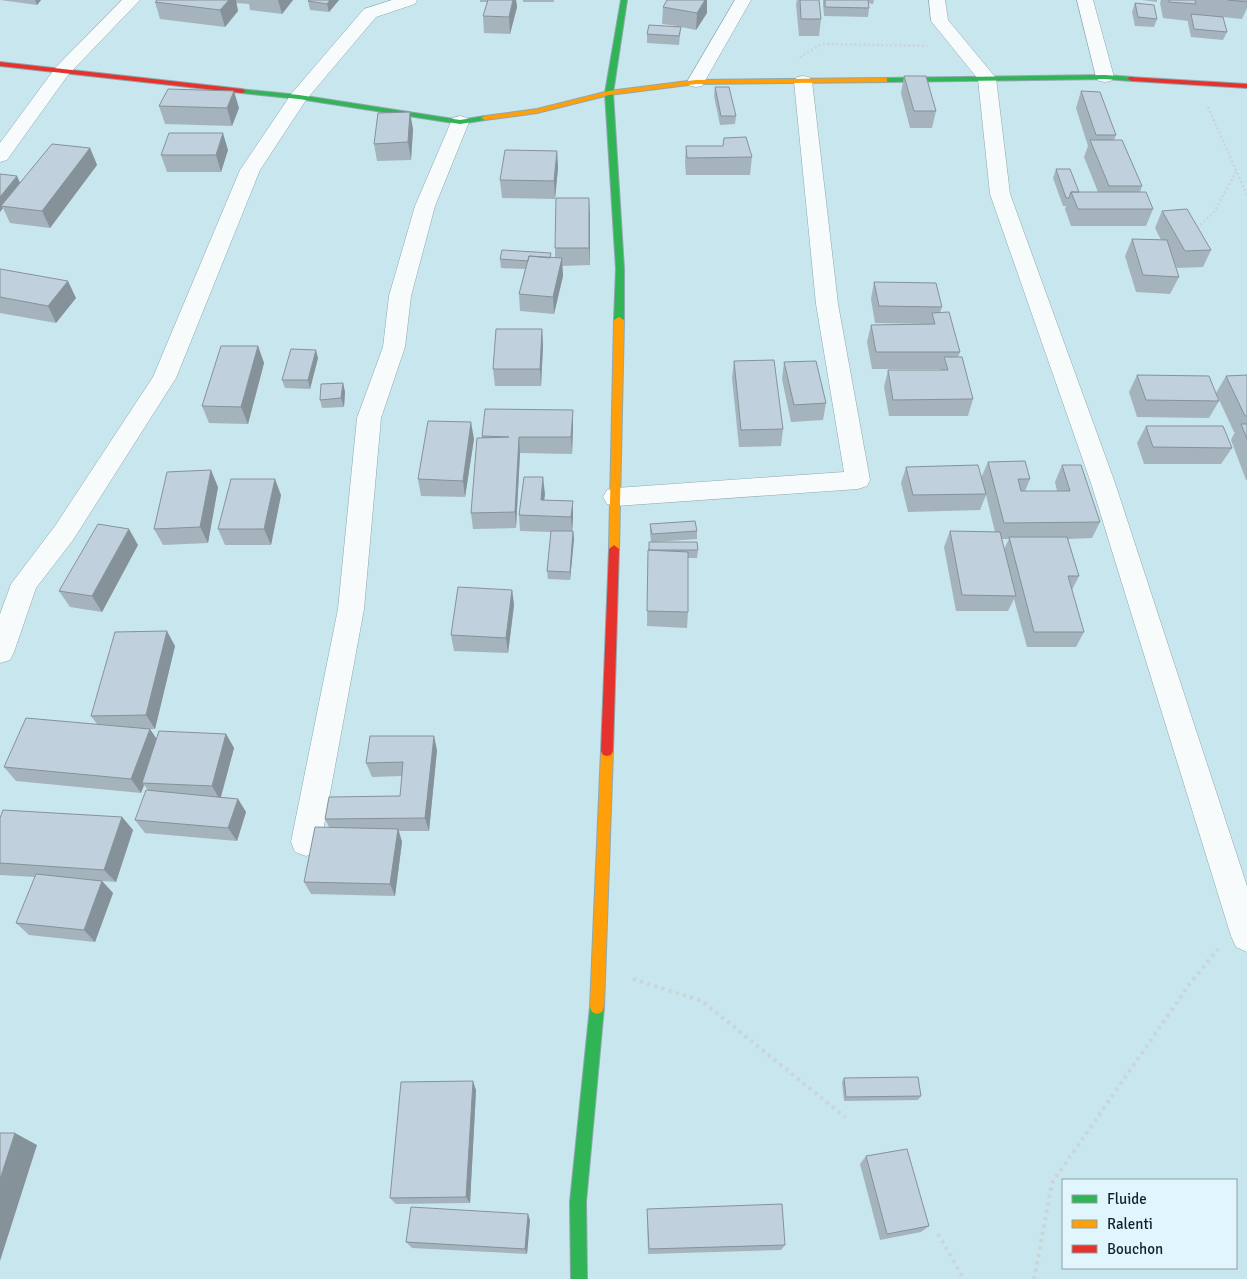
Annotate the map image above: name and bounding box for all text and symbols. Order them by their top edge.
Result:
legend [1062,1179,1237,1269]
text: Fluide [1107,1190,1147,1208]
text: Ralenti [1107,1215,1153,1233]
text: Bouchon [1107,1240,1163,1258]

